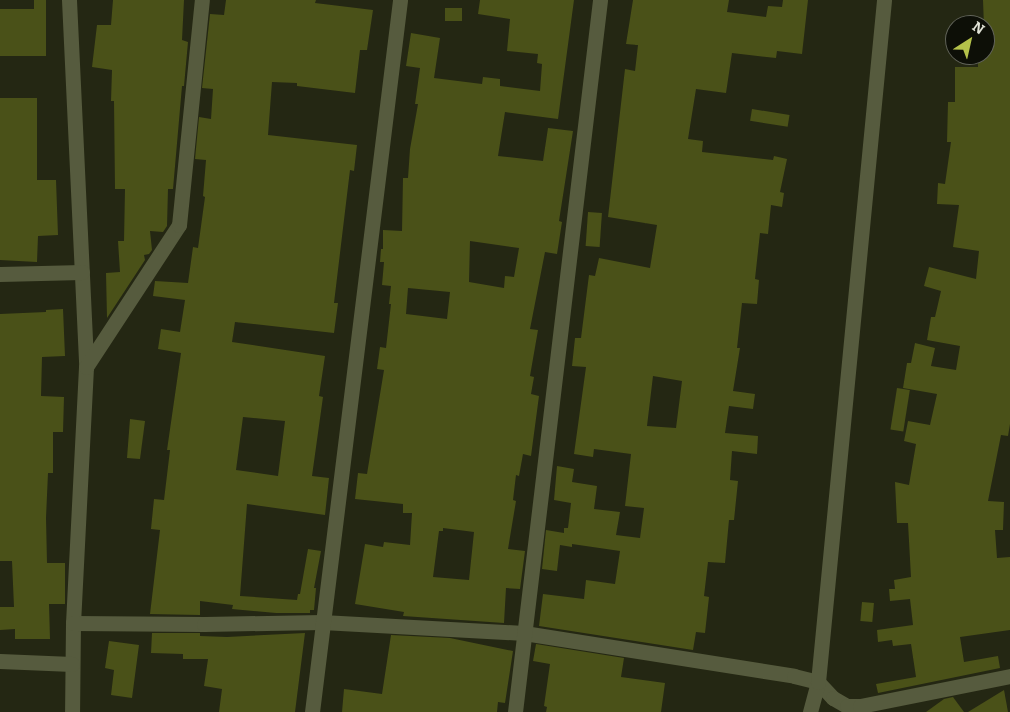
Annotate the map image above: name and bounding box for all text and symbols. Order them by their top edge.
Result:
north arrow [945,15,995,65]
text: N [969,18,988,38]

